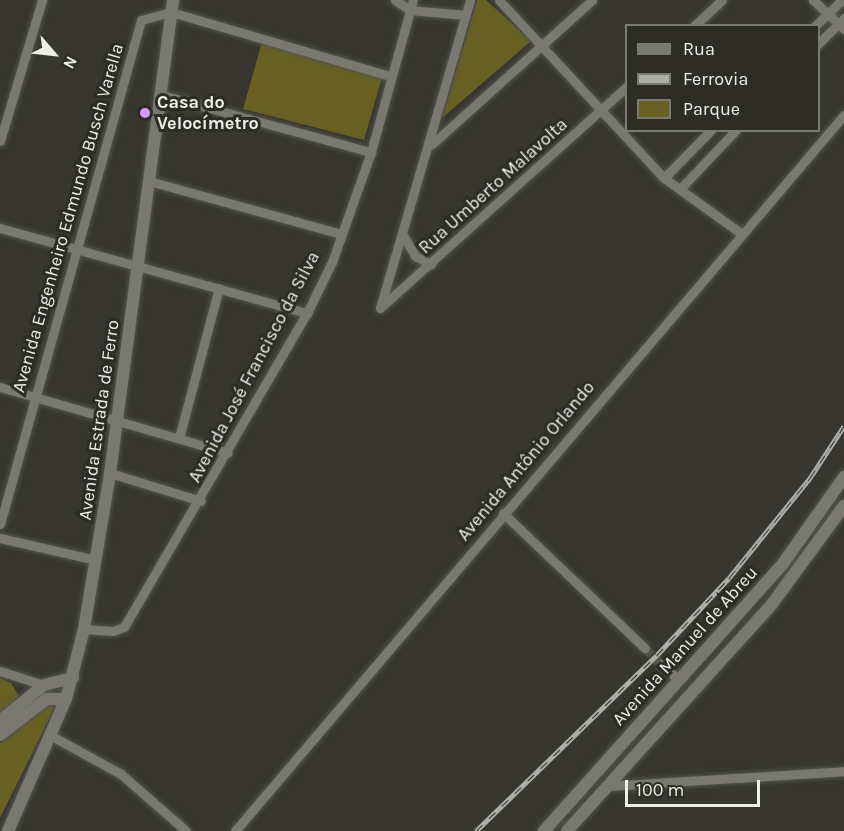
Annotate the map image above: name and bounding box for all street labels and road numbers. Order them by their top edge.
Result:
street label: Avenida Engenheiro Edmundo Busch Varella [8,41,128,395]
street label: Rua Umberto Malavolta [414,114,572,258]
street label: Avenida José Francisco da Silva [184,248,324,486]
street label: Avenida Estrada de Ferro [74,318,124,522]
street label: Avenida Antônio Orlando [453,377,599,545]
street label: Avenida Manuel de Abreu [608,562,762,730]

